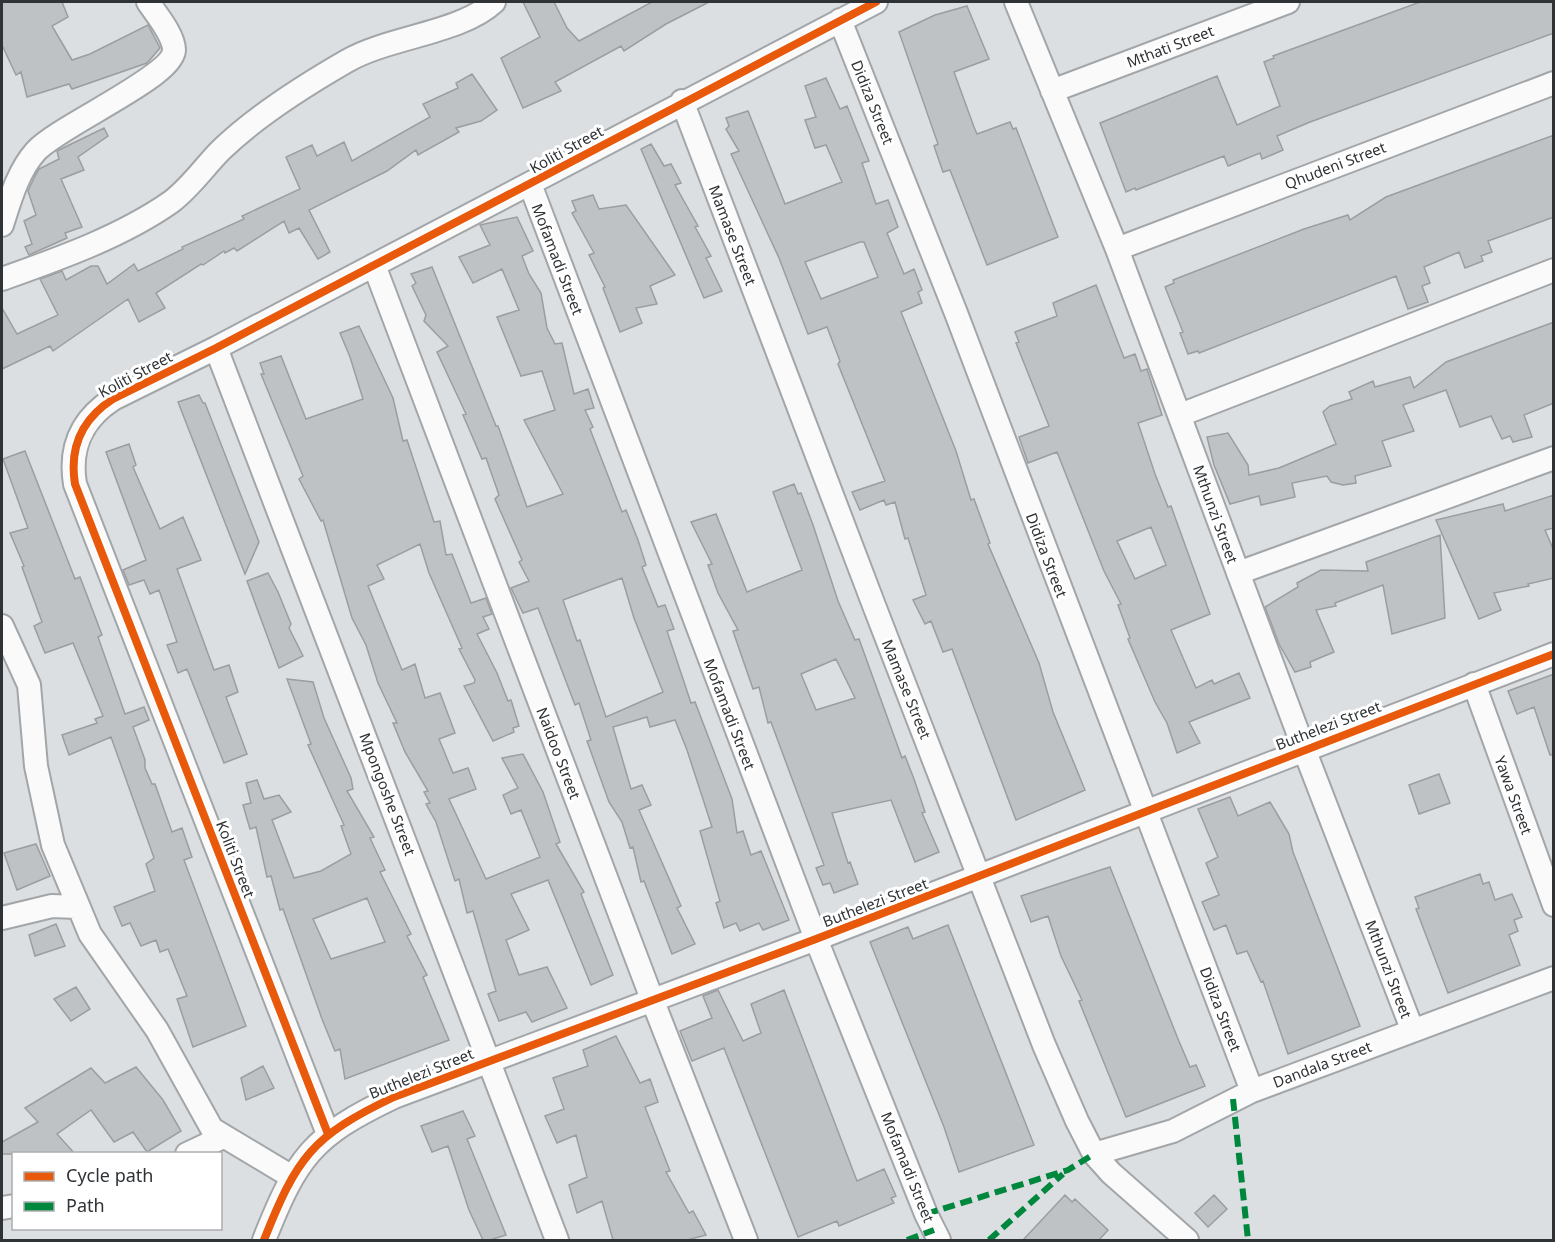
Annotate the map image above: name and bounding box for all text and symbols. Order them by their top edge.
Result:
street label: Mthati Street [1124,20,1217,72]
street label: Didiza Street [847,57,899,148]
street label: Koliti Street [526,120,607,177]
street label: Qhudeni Street [1282,136,1389,193]
street label: Mamase Street [705,182,762,289]
street label: Mofamadi Street [528,201,589,318]
street label: Koliti Street [94,346,176,402]
street label: Mthunzi Street [1189,462,1243,567]
street label: Didiza Street [1022,510,1073,601]
street label: Mamase Street [878,636,936,742]
street label: Mofamadi Street [700,656,761,773]
street label: Buthelezi Street [1273,696,1384,754]
street label: Naidoo Street [532,704,586,802]
street label: Mpongoshe Street [355,730,421,859]
street label: Yawa Street [1491,753,1538,838]
street label: Koliti Street [212,818,260,901]
street label: Buthelezi Street [820,873,931,931]
street label: Mthunzi Street [1361,917,1417,1021]
street label: Didiza Street [1196,964,1247,1055]
street label: Dandala Street [1270,1036,1375,1092]
street label: Buthelezi Street [366,1043,477,1103]
street label: Mofamadi Street [877,1109,940,1226]
legend [12,1152,222,1230]
text: Cycle path [66,1163,153,1187]
text: Path [66,1193,105,1217]

